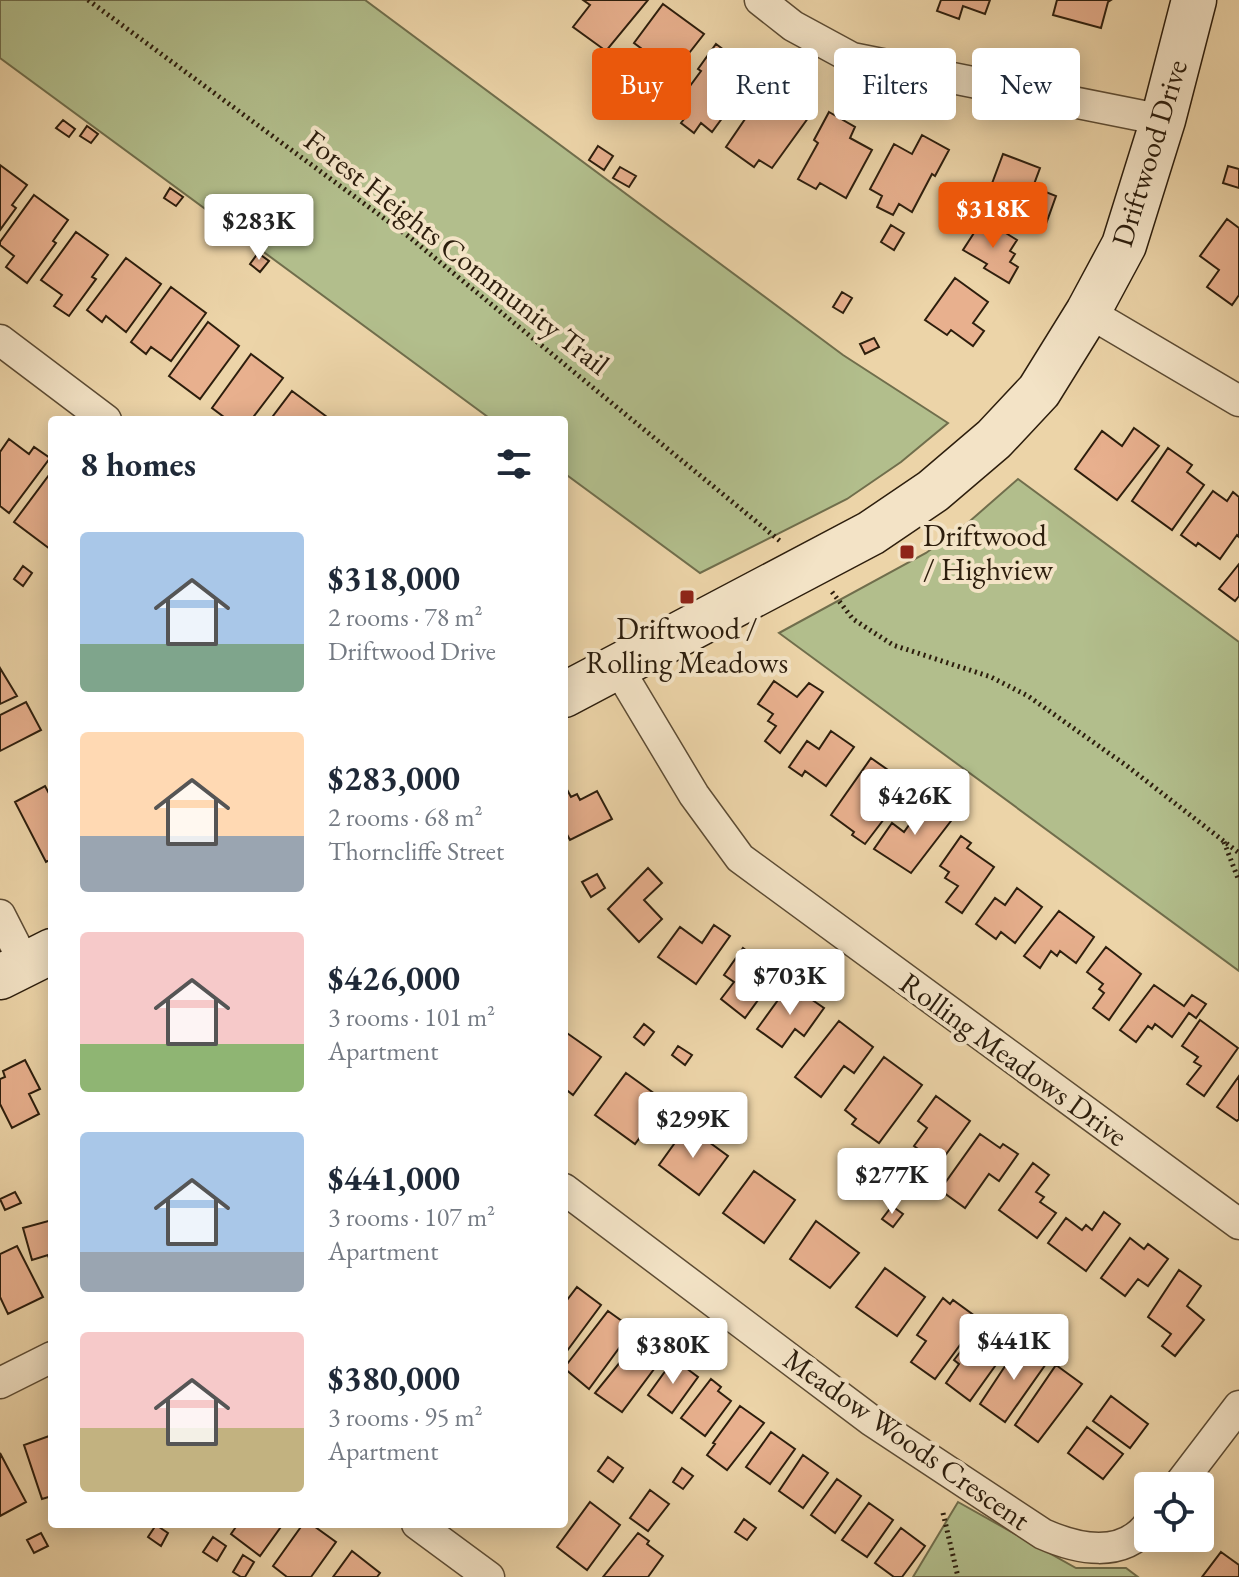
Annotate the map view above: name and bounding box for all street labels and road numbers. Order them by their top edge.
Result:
street label: Driftwood Drive [1102,55,1196,251]
street label: Forest Heights Community Trail [296,121,618,383]
street label: Rolling Meadows Drive [892,963,1136,1155]
street label: Meadow Woods Crescent [776,1339,1038,1539]

